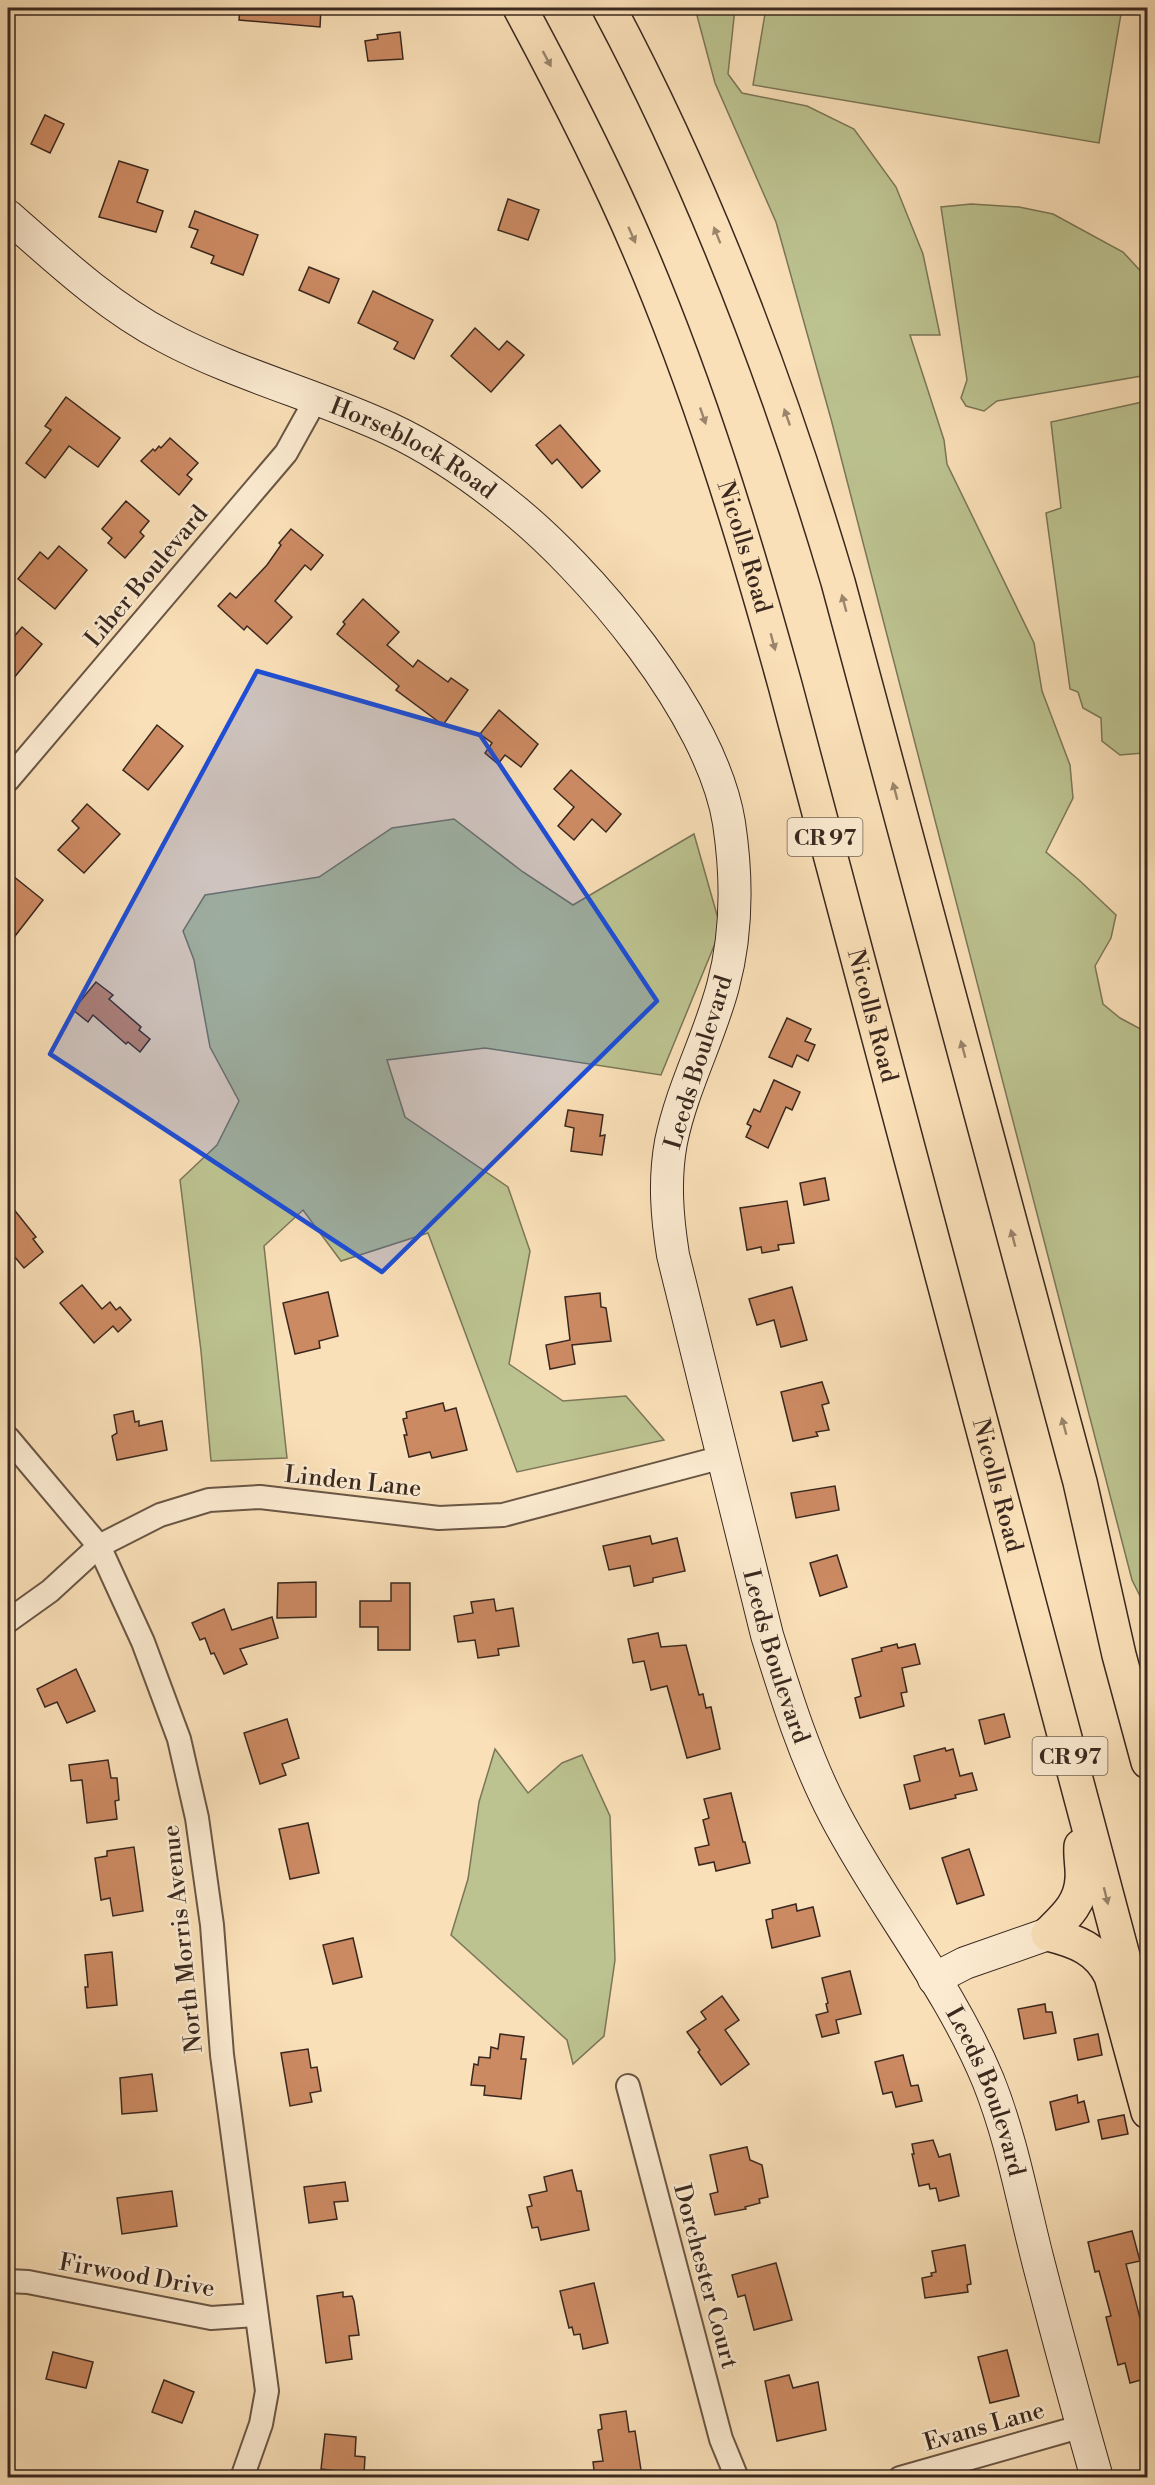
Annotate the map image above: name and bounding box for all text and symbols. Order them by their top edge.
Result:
one-way arrow [542,51,552,68]
one-way arrow [712,225,722,243]
one-way arrow [628,226,637,243]
street label: Horseblock Road [326,391,502,506]
one-way arrow [699,407,709,425]
one-way arrow [781,408,791,426]
street label: Nicolls Road [710,477,778,617]
street label: Liber Boulevard [79,499,215,654]
one-way arrow [839,594,848,612]
one-way arrow [769,633,779,652]
one-way arrow [889,782,899,801]
road number: CR 97 [788,818,862,856]
street label: Nicolls Road [840,946,904,1086]
street label: Leeds Boulevard [658,971,740,1153]
one-way arrow [958,1040,967,1058]
one-way arrow [1008,1228,1018,1247]
street label: Nicolls Road [965,1415,1029,1556]
one-way arrow [1059,1417,1069,1435]
street label: Linden Lane [283,1460,423,1504]
street label: Leeds Boulevard [735,1566,816,1748]
road number: CR 97 [1032,1737,1108,1775]
street label: North Morris Avenue [156,1823,210,2054]
one-way arrow [1101,1887,1111,1905]
street label: Leeds Boulevard [938,2001,1031,2180]
street label: Dorchester Court [666,2181,744,2372]
street label: Firwood Drive [57,2248,217,2304]
street label: Evans Lane [921,2395,1048,2458]

